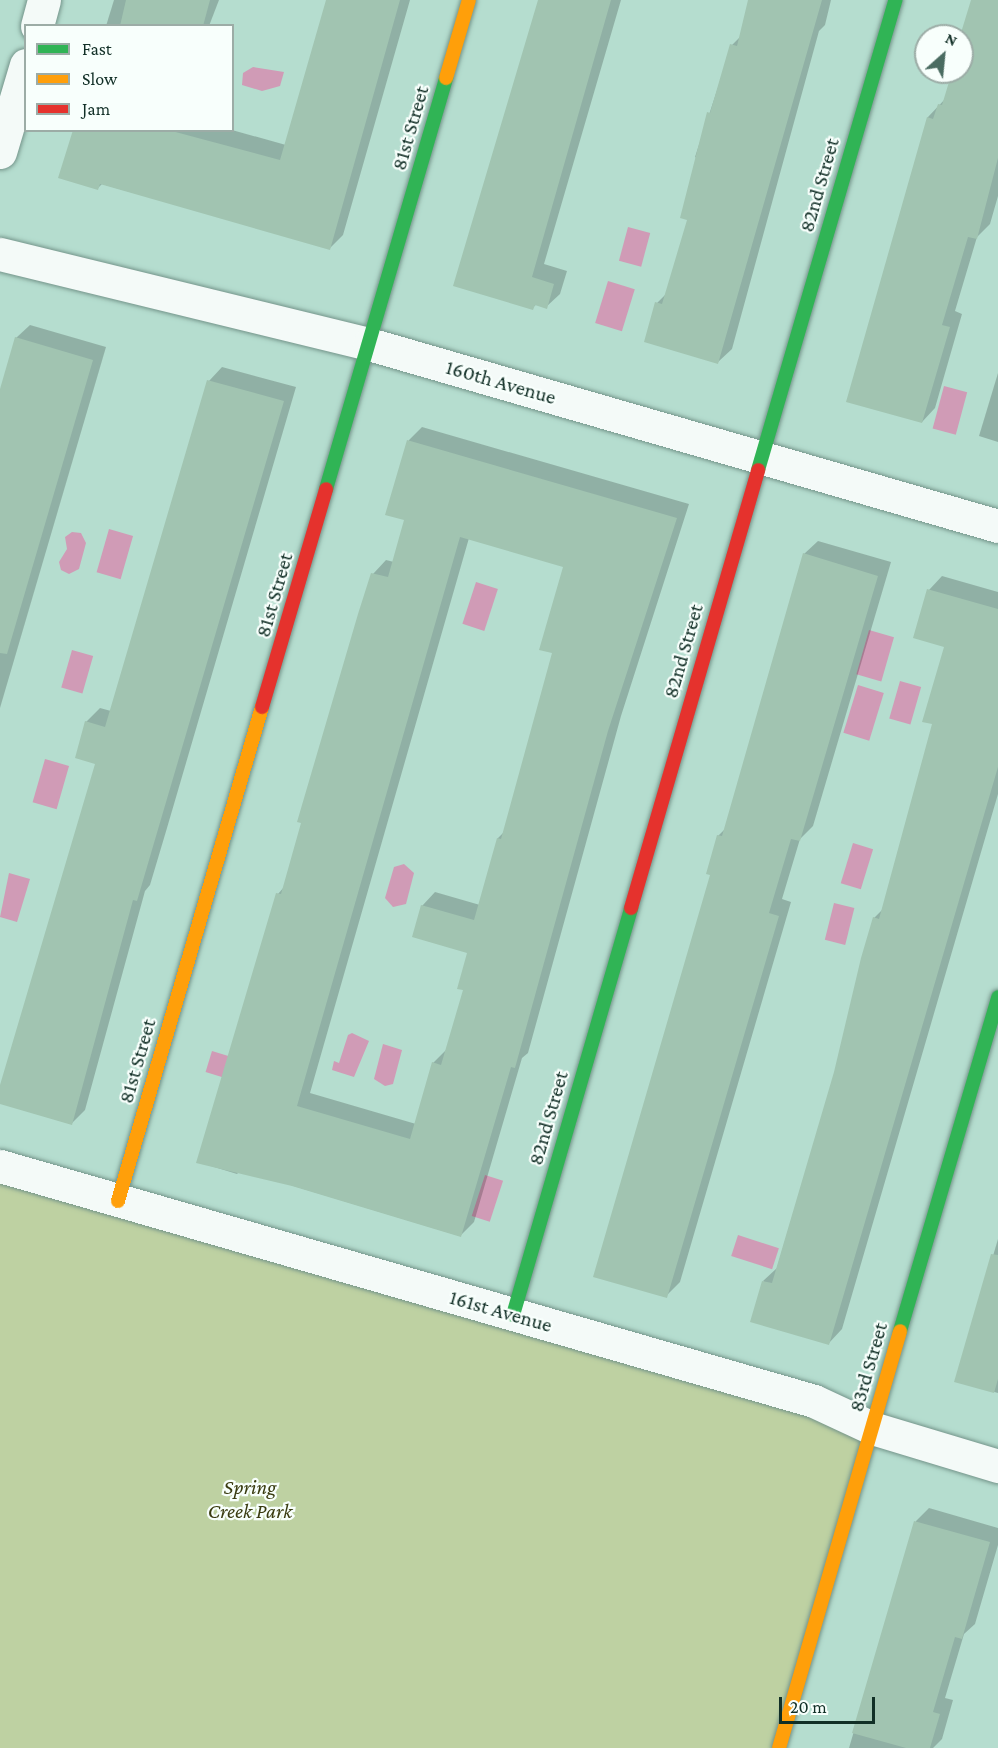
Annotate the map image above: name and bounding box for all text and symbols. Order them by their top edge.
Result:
legend [24,24,234,132]
north arrow [914,24,974,84]
text: N [943,29,960,49]
text: Fast [82,39,112,59]
text: Slow [82,69,117,89]
street label: 81st Street [386,83,434,173]
text: Jam [82,99,110,119]
street label: 82nd Street [794,135,844,235]
street label: 160th Avenue [443,354,559,410]
street label: 81st Street [250,550,298,640]
street label: 82nd Street [658,601,708,701]
street label: 81st Street [113,1016,161,1106]
street label: 82nd Street [523,1068,573,1168]
street label: 161st Avenue [447,1284,555,1338]
street label: 83rd Street [843,1319,893,1415]
park label: Spring Creek Park [208,1474,292,1524]
scale bar [782,1685,878,1723]
text: 20 m [790,1697,827,1717]

